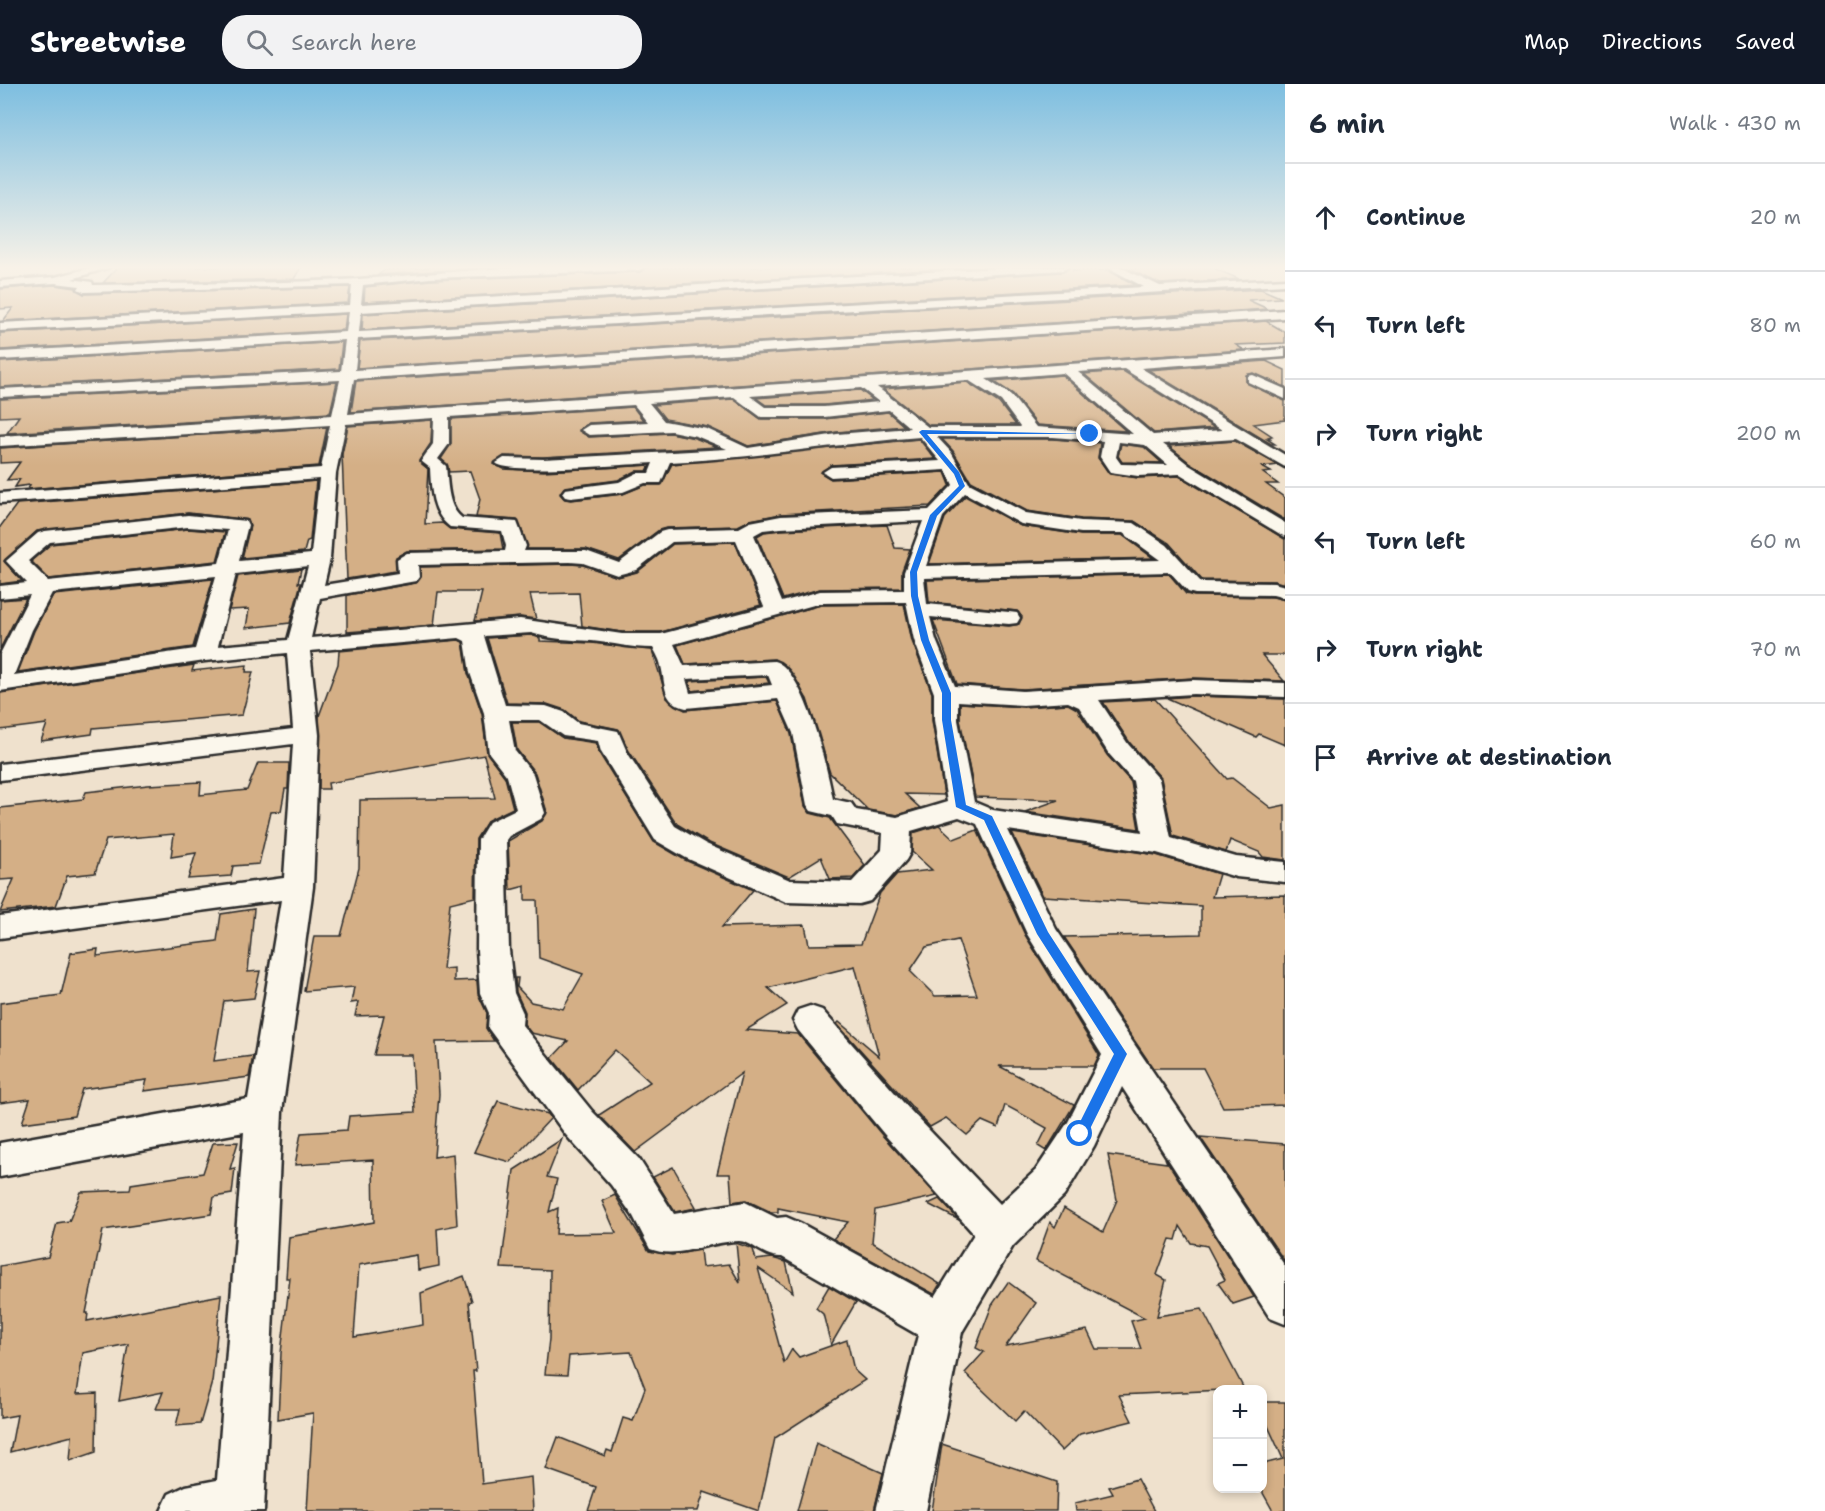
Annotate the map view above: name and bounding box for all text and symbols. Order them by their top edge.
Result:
search box [222,15,642,69]
text: Streetwise [30,23,186,61]
icon: search [243,26,276,59]
text: Search here [291,28,417,57]
text: Map [1524,28,1569,56]
text: Directions [1602,28,1702,56]
text: Saved [1735,28,1795,56]
text: 6 min [1309,106,1385,141]
text: Walk · 430 m [1669,110,1801,136]
icon: ahead [1309,201,1342,234]
text: Continue [1366,203,1466,232]
text: 20 m [1750,204,1801,230]
icon: left [1309,309,1342,342]
text: Turn left [1366,311,1465,340]
text: 80 m [1749,312,1801,338]
icon: right [1309,417,1342,450]
text: Turn right [1366,419,1483,448]
route end [1076,420,1102,446]
text: 200 m [1736,420,1801,446]
icon: left [1309,525,1342,558]
text: Turn left [1366,527,1465,556]
text: 60 m [1749,528,1801,554]
icon: right [1309,633,1342,666]
text: Turn right [1366,635,1483,664]
text: 70 m [1749,636,1801,662]
icon: arrive [1309,741,1342,774]
text: Arrive at destination [1366,743,1612,772]
route start [1066,1120,1092,1146]
map controls [1213,1385,1267,1493]
button: + [1213,1385,1267,1439]
button: − [1213,1439,1267,1493]

